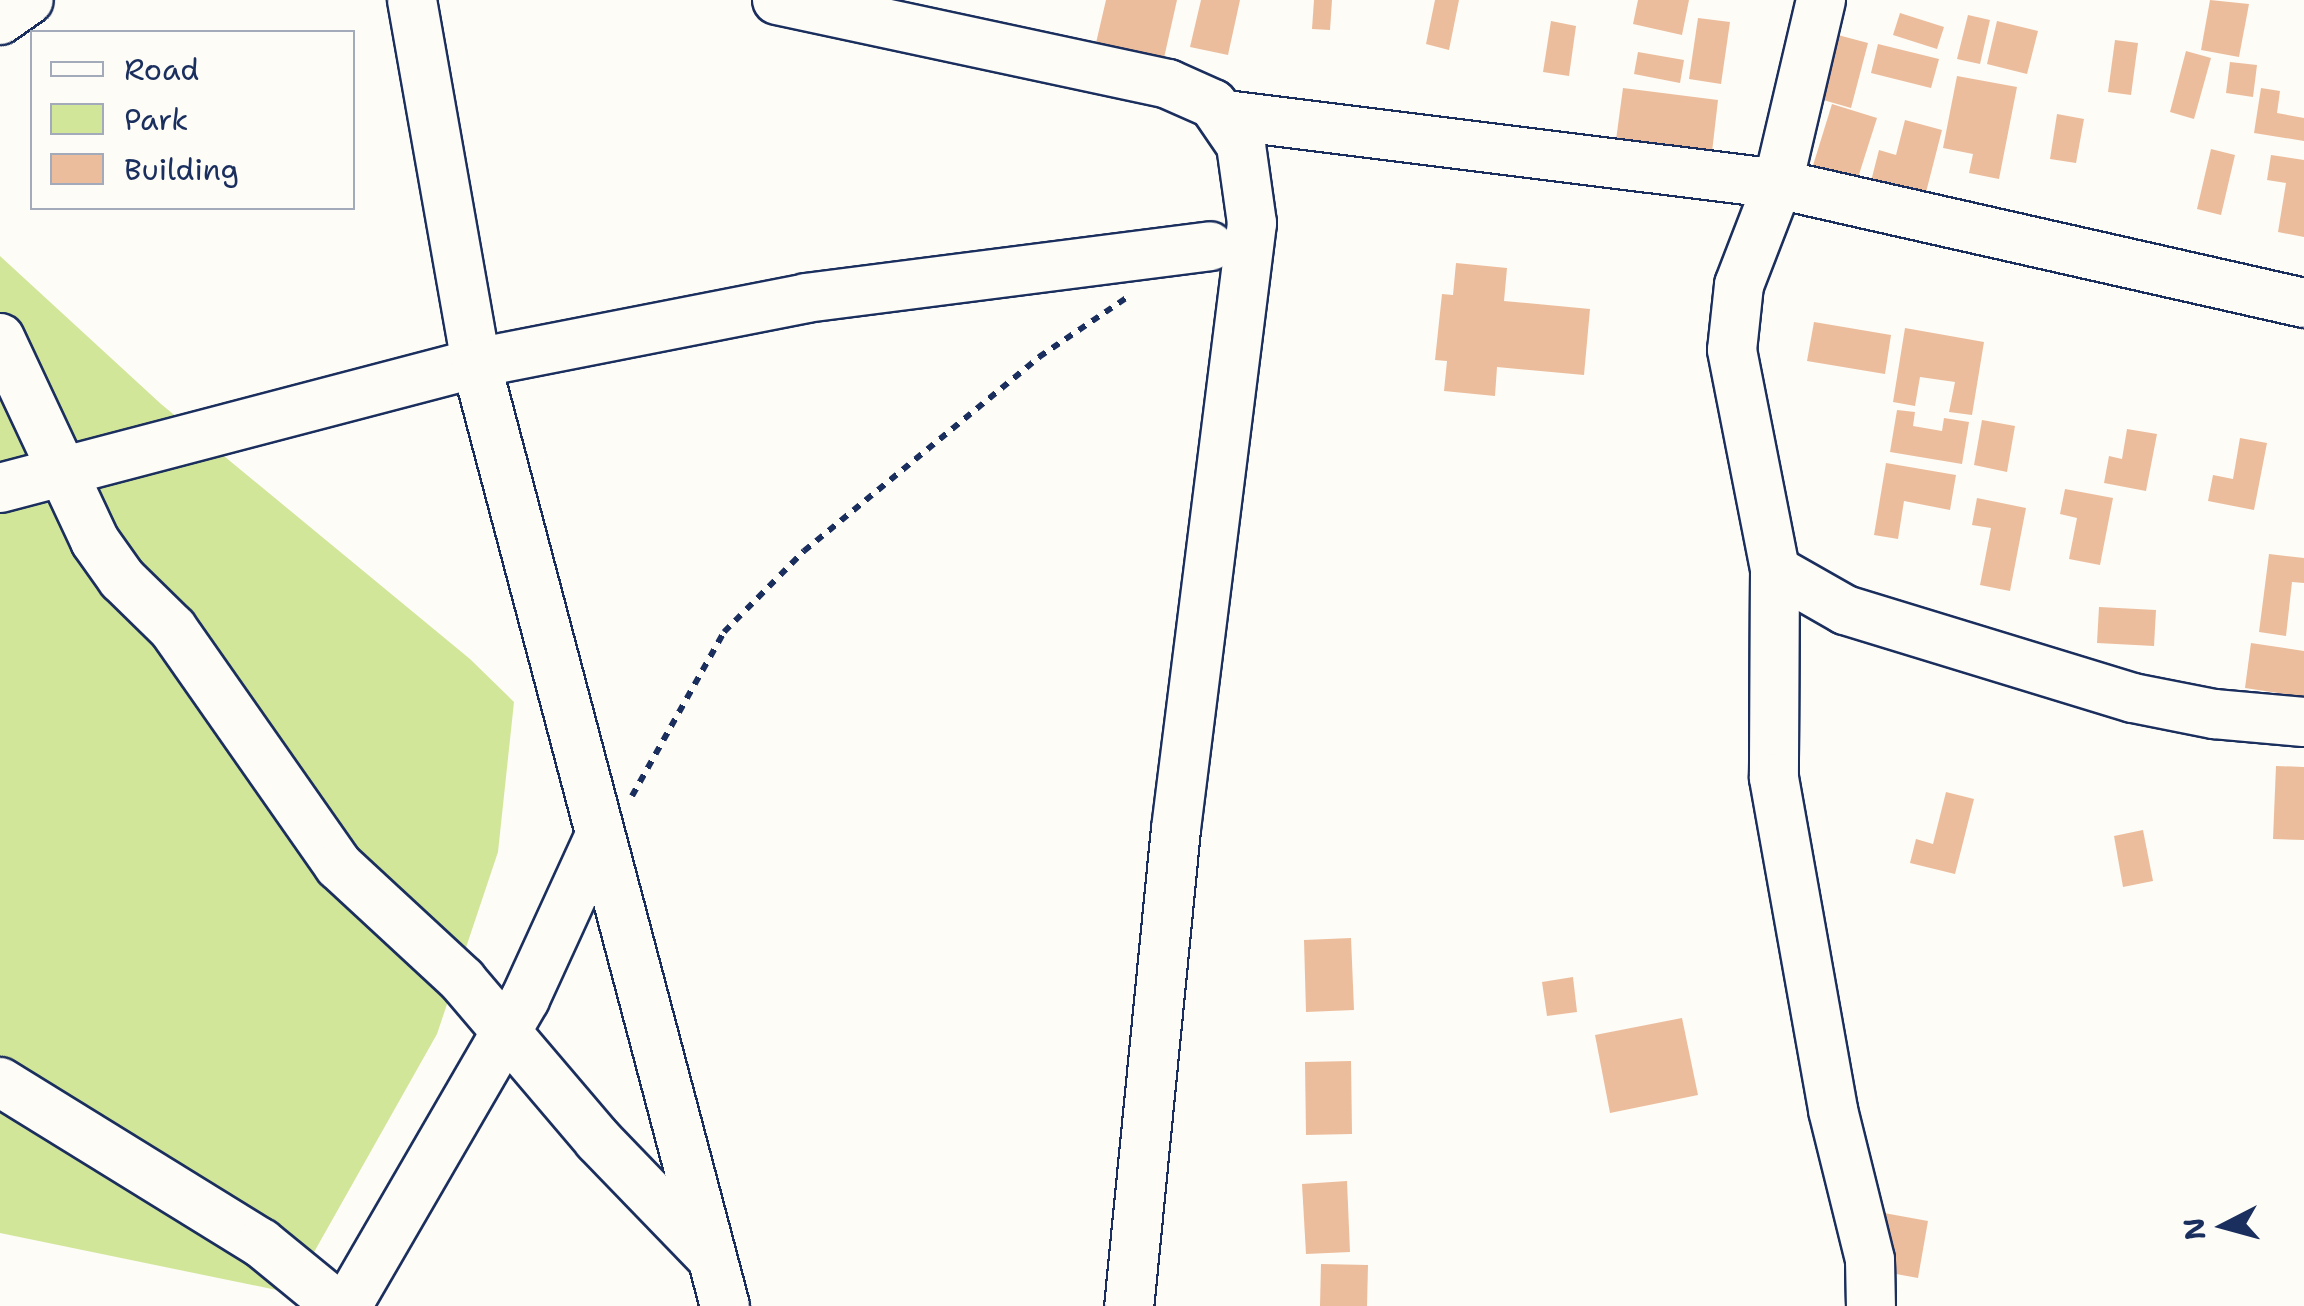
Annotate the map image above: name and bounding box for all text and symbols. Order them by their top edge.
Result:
legend [30,30,355,210]
text: Road [124,49,199,90]
text: Park [124,99,188,140]
text: Building [124,149,239,190]
north arrow [2174,1176,2274,1276]
text: N [2174,1216,2214,1242]

